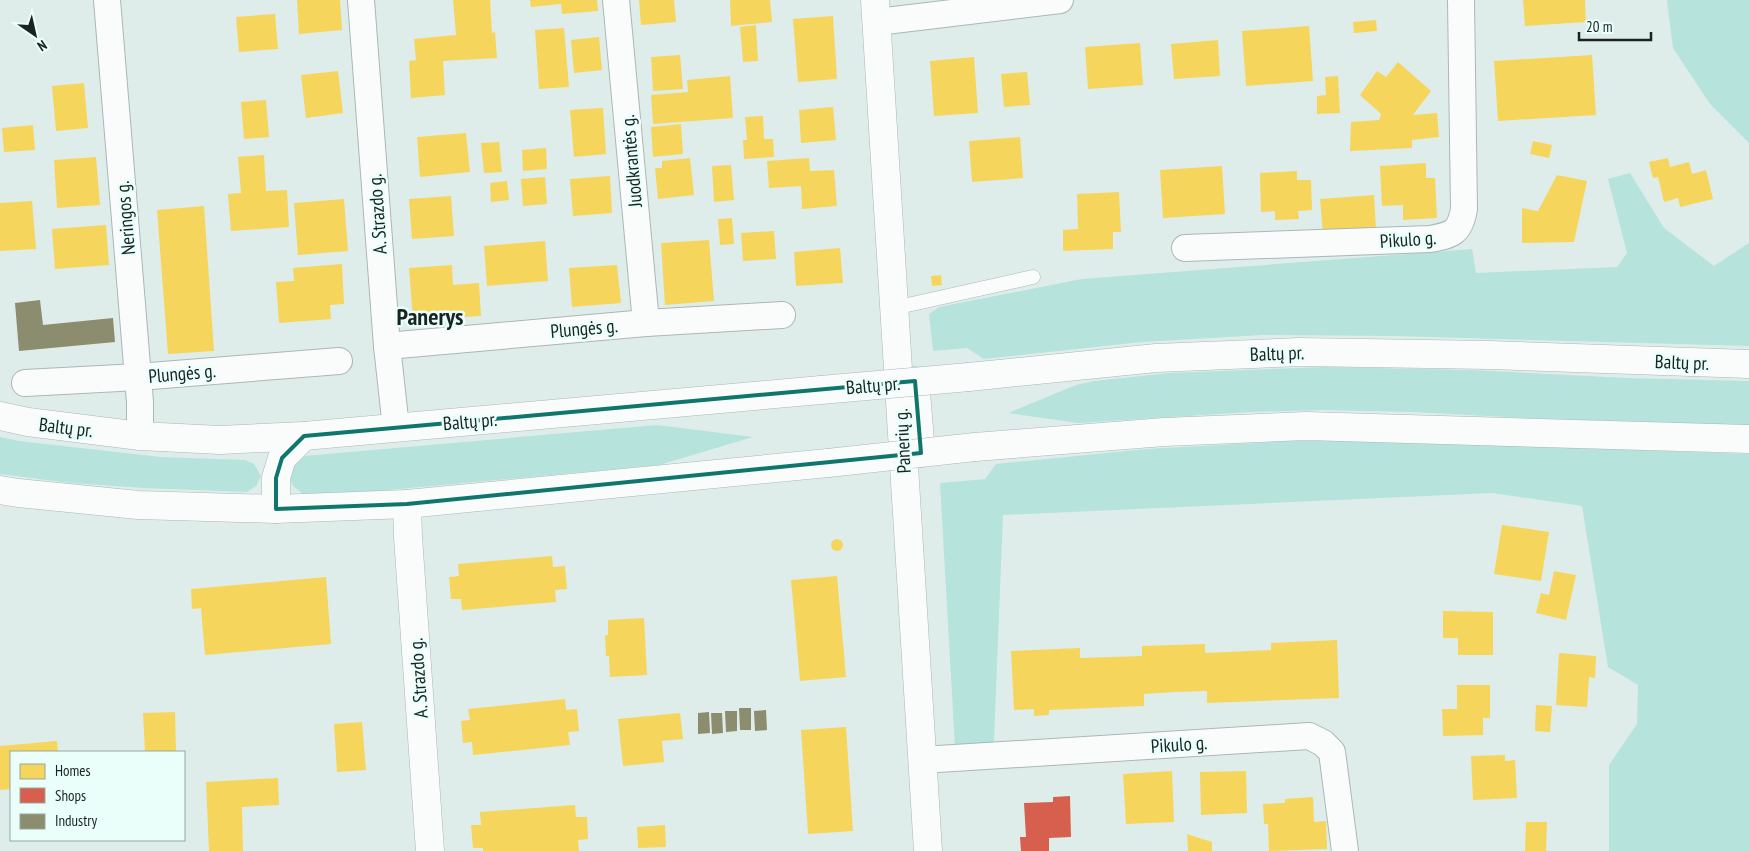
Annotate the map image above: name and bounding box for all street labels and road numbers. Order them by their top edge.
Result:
street label: Juodkrantės g. [615,114,647,209]
street label: A. Strazdo g. [362,173,392,255]
street label: Neringos g. [110,180,140,256]
street label: Pikulo g. [1379,225,1437,253]
street label: Plungės g. [549,313,619,343]
street label: Baltų pr. [1249,340,1305,366]
street label: Baltų pr. [1654,349,1710,375]
street label: Plungės g. [147,358,217,388]
street label: Baltų pr. [845,371,901,399]
street label: Baltų pr. [442,407,498,435]
street label: Panerių g. [888,408,916,474]
street label: Baltų pr. [38,412,94,442]
street label: A. Strazdo g. [403,637,433,719]
street label: Pikulo g. [1150,730,1208,758]

